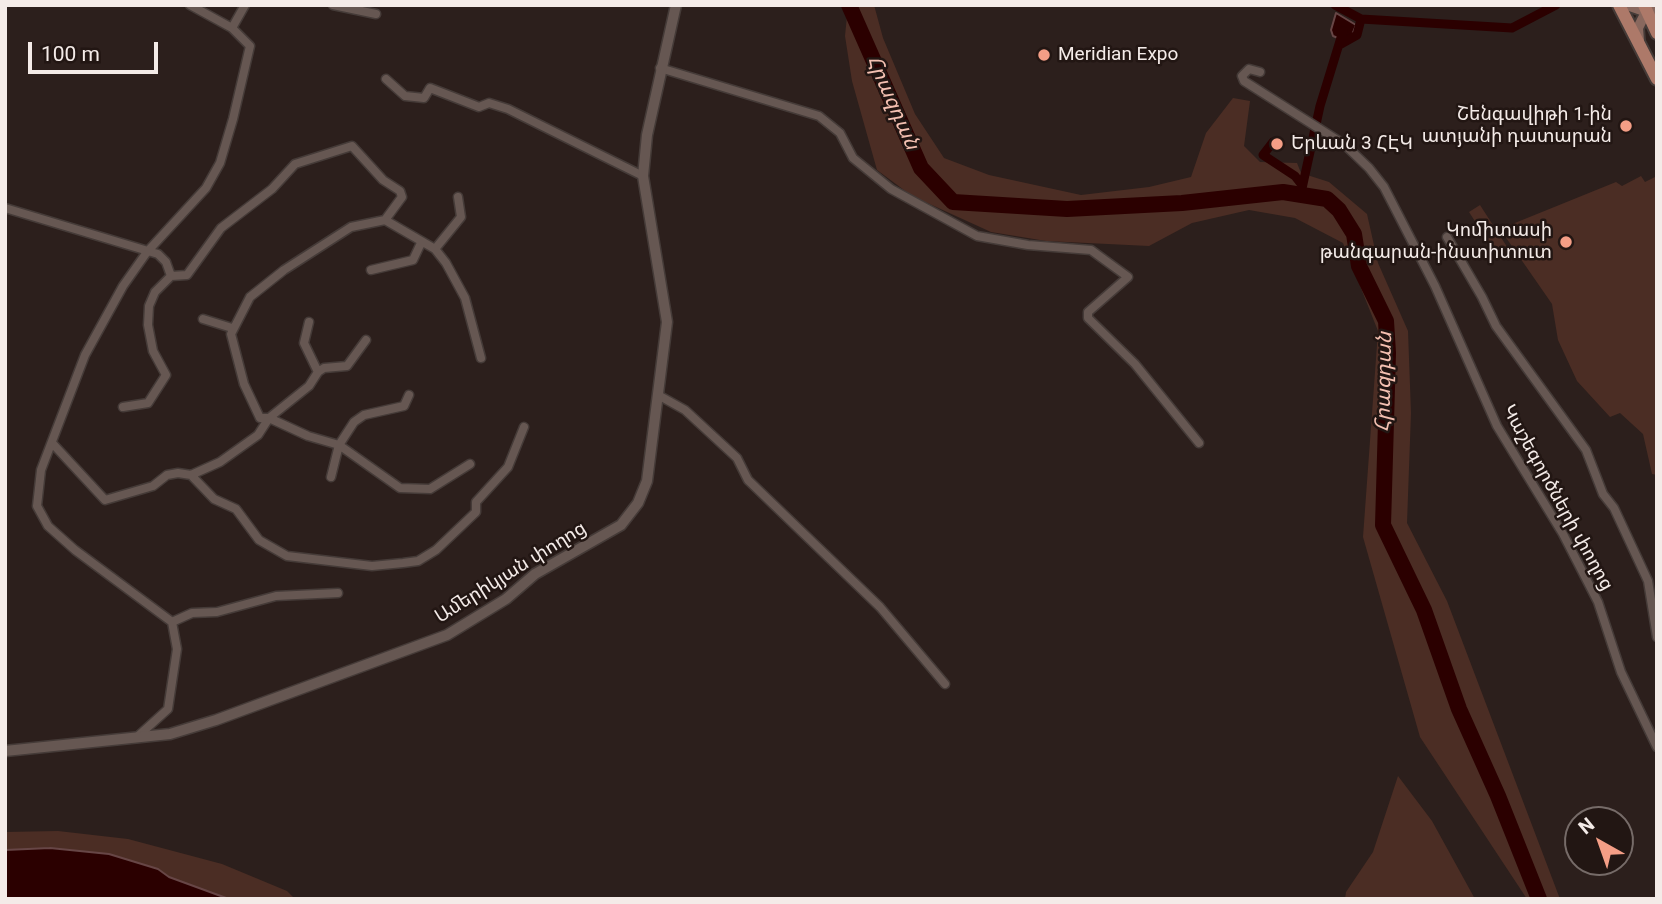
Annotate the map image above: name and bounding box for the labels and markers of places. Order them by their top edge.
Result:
place label: Meridian Expo [1058,44,1178,66]
marker: Meridian Expo [1036,47,1052,63]
place label: Շենգավիթի 1-ին ատյանի դատարան [1422,104,1612,148]
marker: Շենգավիթի 1-ին ատյանի դատարան [1618,118,1634,134]
place label: Երևան 3 ՀԷԿ [1291,133,1413,155]
marker: Երևան 3 ՀԷԿ [1269,136,1285,152]
place label: Կոմիտասի թանգարան-ինստիտուտ [1320,220,1552,264]
marker: Կոմիտասի թանգարան-ինստիտուտ [1558,234,1574,250]

